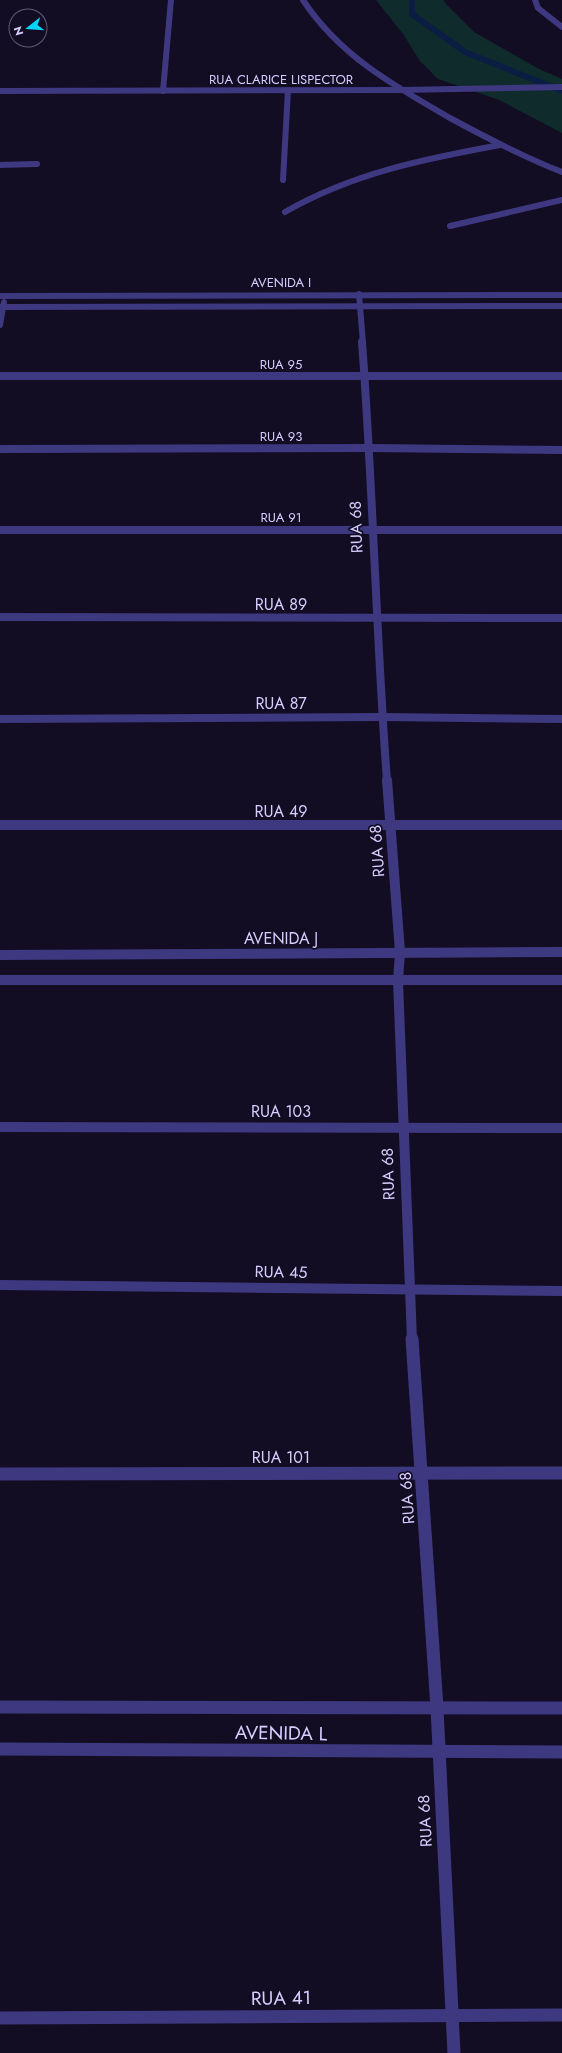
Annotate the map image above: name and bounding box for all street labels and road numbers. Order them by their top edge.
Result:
street label: RUA CLARICE LISPECTOR [209,70,354,89]
street label: AVENIDA I [251,273,311,292]
street label: RUA 95 [260,355,302,374]
street label: RUA 93 [260,427,302,446]
street label: RUA 68 [344,500,368,554]
street label: RUA 91 [260,508,302,527]
street label: RUA 89 [255,593,307,616]
street label: RUA 87 [255,692,307,715]
street label: RUA 49 [255,800,307,823]
street label: RUA 68 [364,824,390,878]
street label: AVENIDA J [244,927,318,950]
street label: RUA 103 [251,1100,311,1123]
street label: RUA 68 [376,1147,400,1201]
street label: RUA 45 [254,1260,308,1284]
street label: RUA 101 [252,1446,310,1469]
street label: RUA 68 [394,1471,420,1525]
street label: AVENIDA L [235,1719,328,1747]
street label: RUA 68 [412,1794,438,1848]
street label: RUA 41 [251,1984,311,2012]

